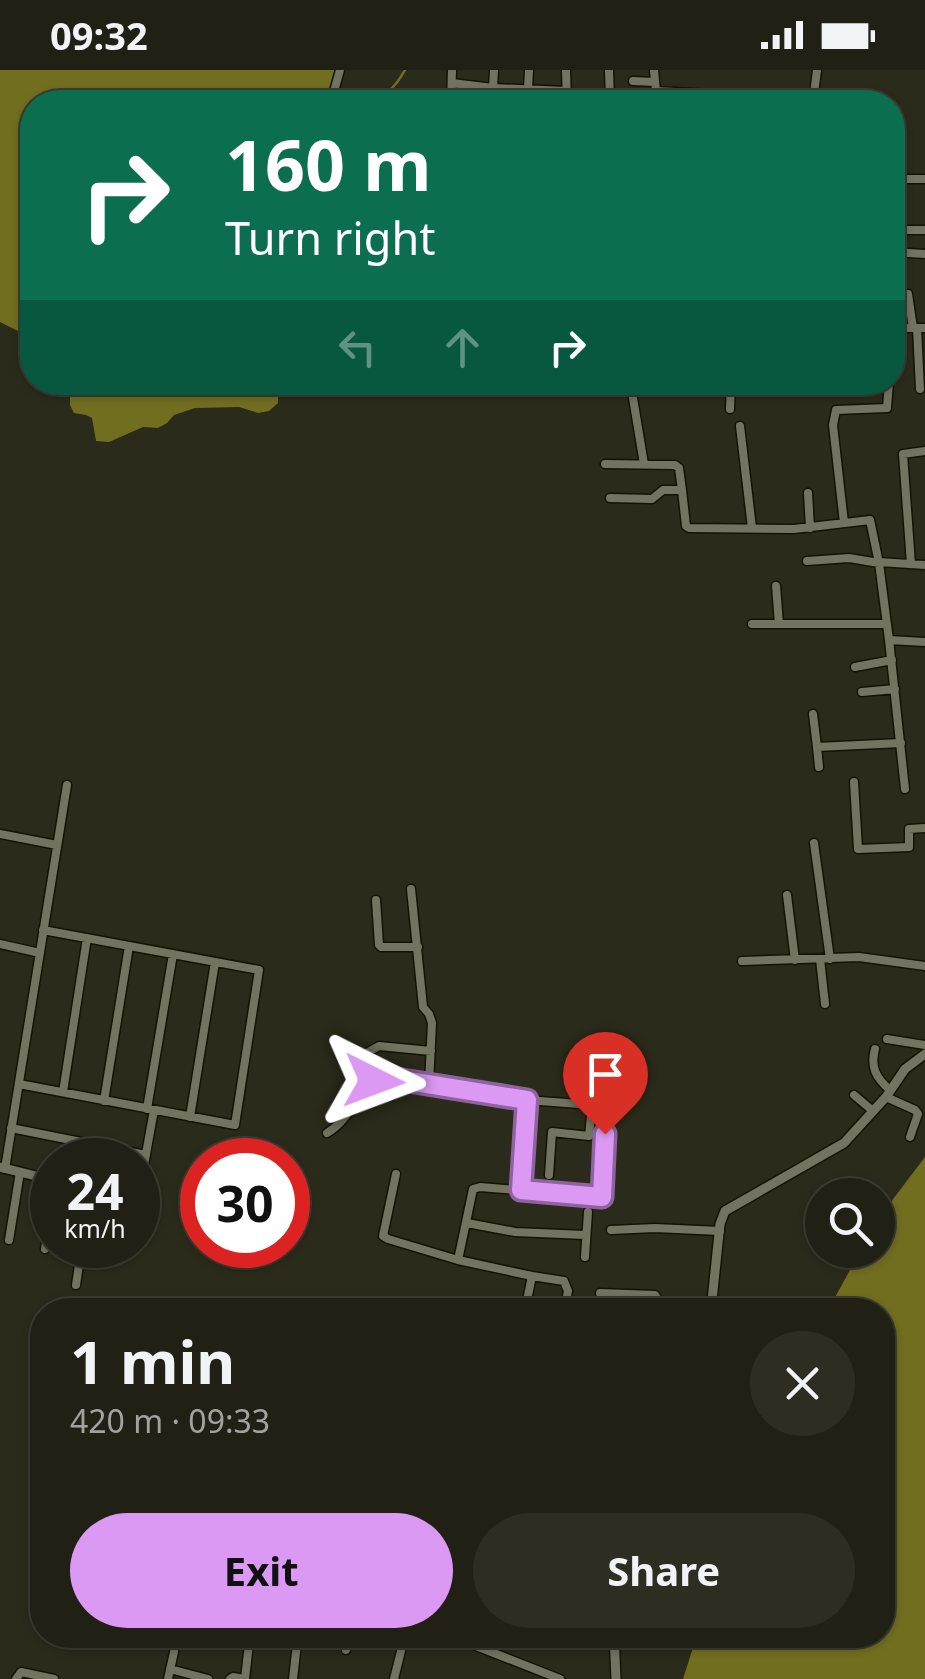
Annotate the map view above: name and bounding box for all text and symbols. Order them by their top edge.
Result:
text: 09:32 [50,9,148,61]
text: 160 m [225,116,432,212]
icon: right [60,130,190,260]
text: Turn right [225,207,436,268]
icon: left [330,320,385,375]
icon: ahead [435,320,490,375]
icon: right [540,320,595,375]
position arrow [322,1029,426,1133]
pin [563,1032,648,1135]
icon: arrive [578,1047,633,1102]
speed limit sign: 30 [180,1138,310,1268]
text: 24 [66,1157,124,1225]
map controls [805,1178,895,1268]
button: search [805,1178,895,1268]
text: km/h [64,1211,126,1245]
text: 1 min [70,1320,235,1402]
button: close [750,1331,855,1436]
text: 420 m · 09:33 [70,1399,270,1442]
button: Exit [70,1513,453,1628]
button: Share [473,1513,855,1628]

